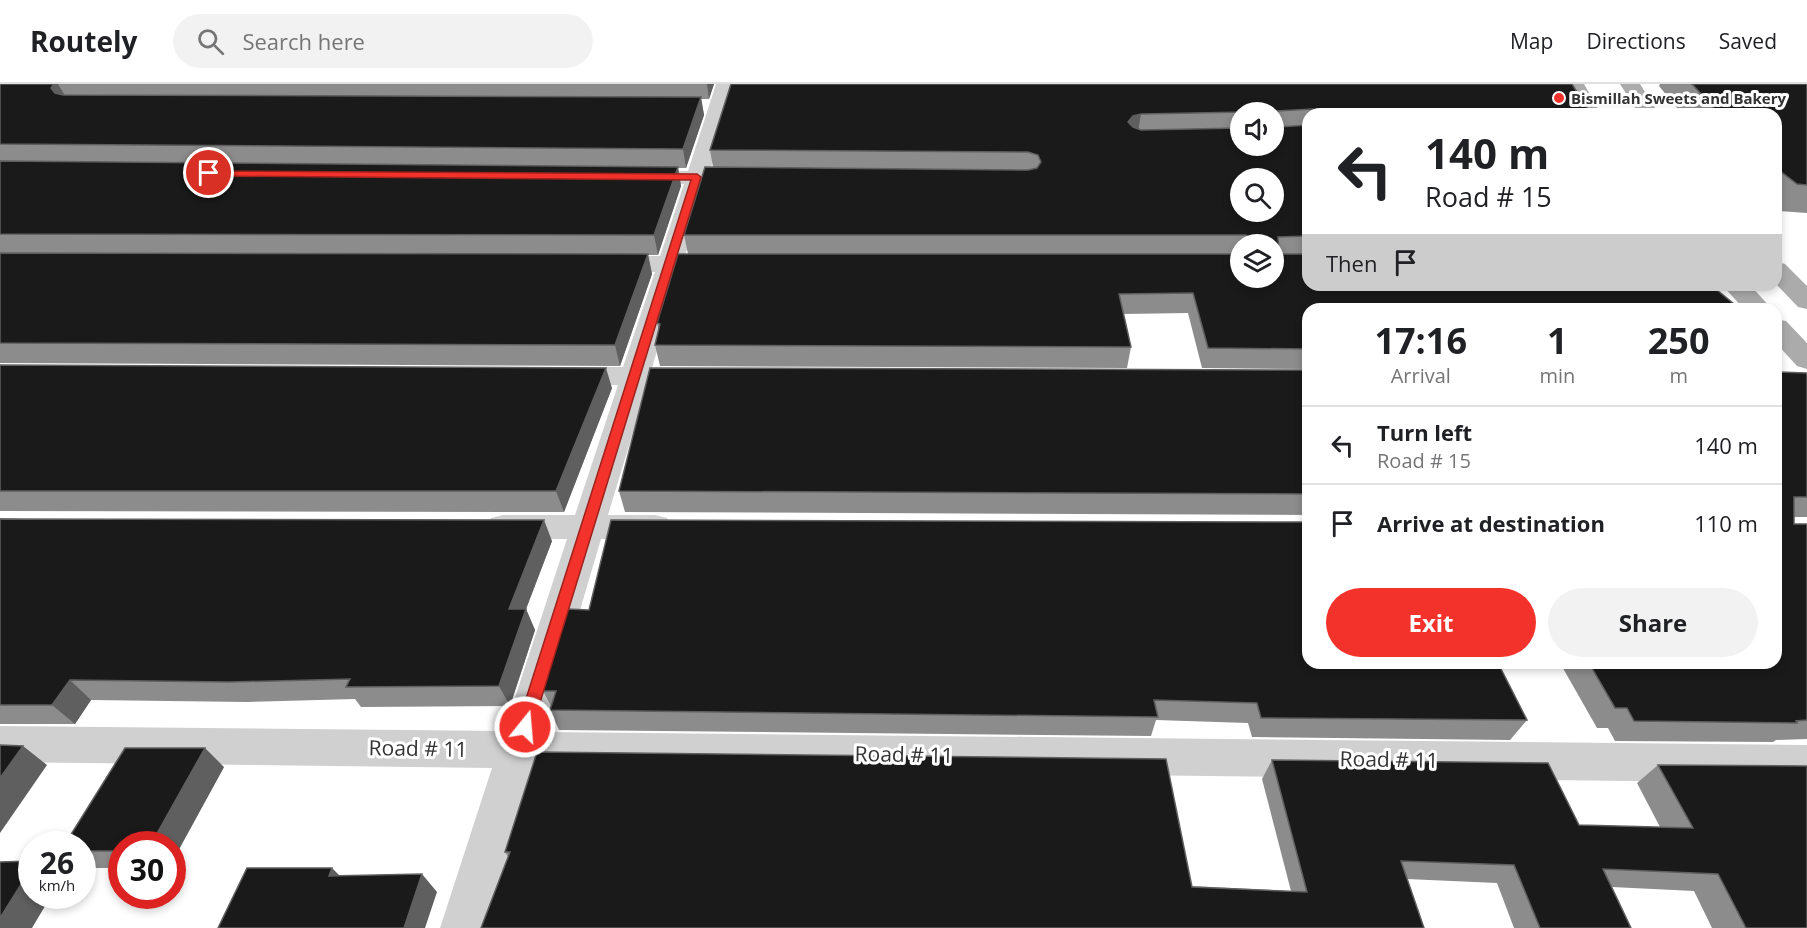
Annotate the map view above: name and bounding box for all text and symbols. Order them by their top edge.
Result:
search box [173,14,593,68]
text: Routely [30,22,137,60]
icon: search [194,25,227,58]
text: Search here [242,26,365,56]
text: Map [1510,27,1553,55]
text: Directions [1586,27,1686,55]
text: Saved [1719,27,1777,55]
place label: Bismillah Sweets and Bakery [1571,88,1786,108]
marker: Bismillah Sweets and Bakery [1552,91,1566,105]
map controls [1230,102,1284,288]
button: sound [1230,102,1284,156]
text: 140 m [1425,124,1549,181]
icon: left [1326,132,1404,210]
pin [183,147,234,198]
icon: arrive [192,156,225,189]
button: search [1230,168,1284,222]
text: Road # 15 [1425,178,1552,215]
button: layers [1230,234,1284,288]
icon: arrive [1389,246,1422,279]
text: Then [1326,248,1377,278]
text: 17:16 [1374,316,1467,365]
text: 1 [1547,316,1568,365]
text: 250 [1648,316,1710,365]
text: Arrival [1391,362,1451,389]
text: min [1539,362,1575,389]
text: m [1669,362,1688,389]
text: Turn left [1377,417,1472,447]
icon: left [1326,429,1359,462]
text: 140 m [1694,430,1758,460]
text: Road # 15 [1377,447,1471,474]
icon: arrive [1326,507,1359,540]
text: Arrive at destination [1377,508,1605,538]
text: 110 m [1694,508,1758,538]
button: Exit [1326,588,1536,657]
button: Share [1548,588,1758,657]
position arrow [493,695,557,759]
street label: Road # 11 [368,733,468,763]
street label: Road # 11 [854,739,954,769]
street label: Road # 11 [1339,744,1439,774]
speed limit sign: 30 [108,831,186,909]
text: 26 [40,842,74,883]
text: km/h [39,875,75,895]

